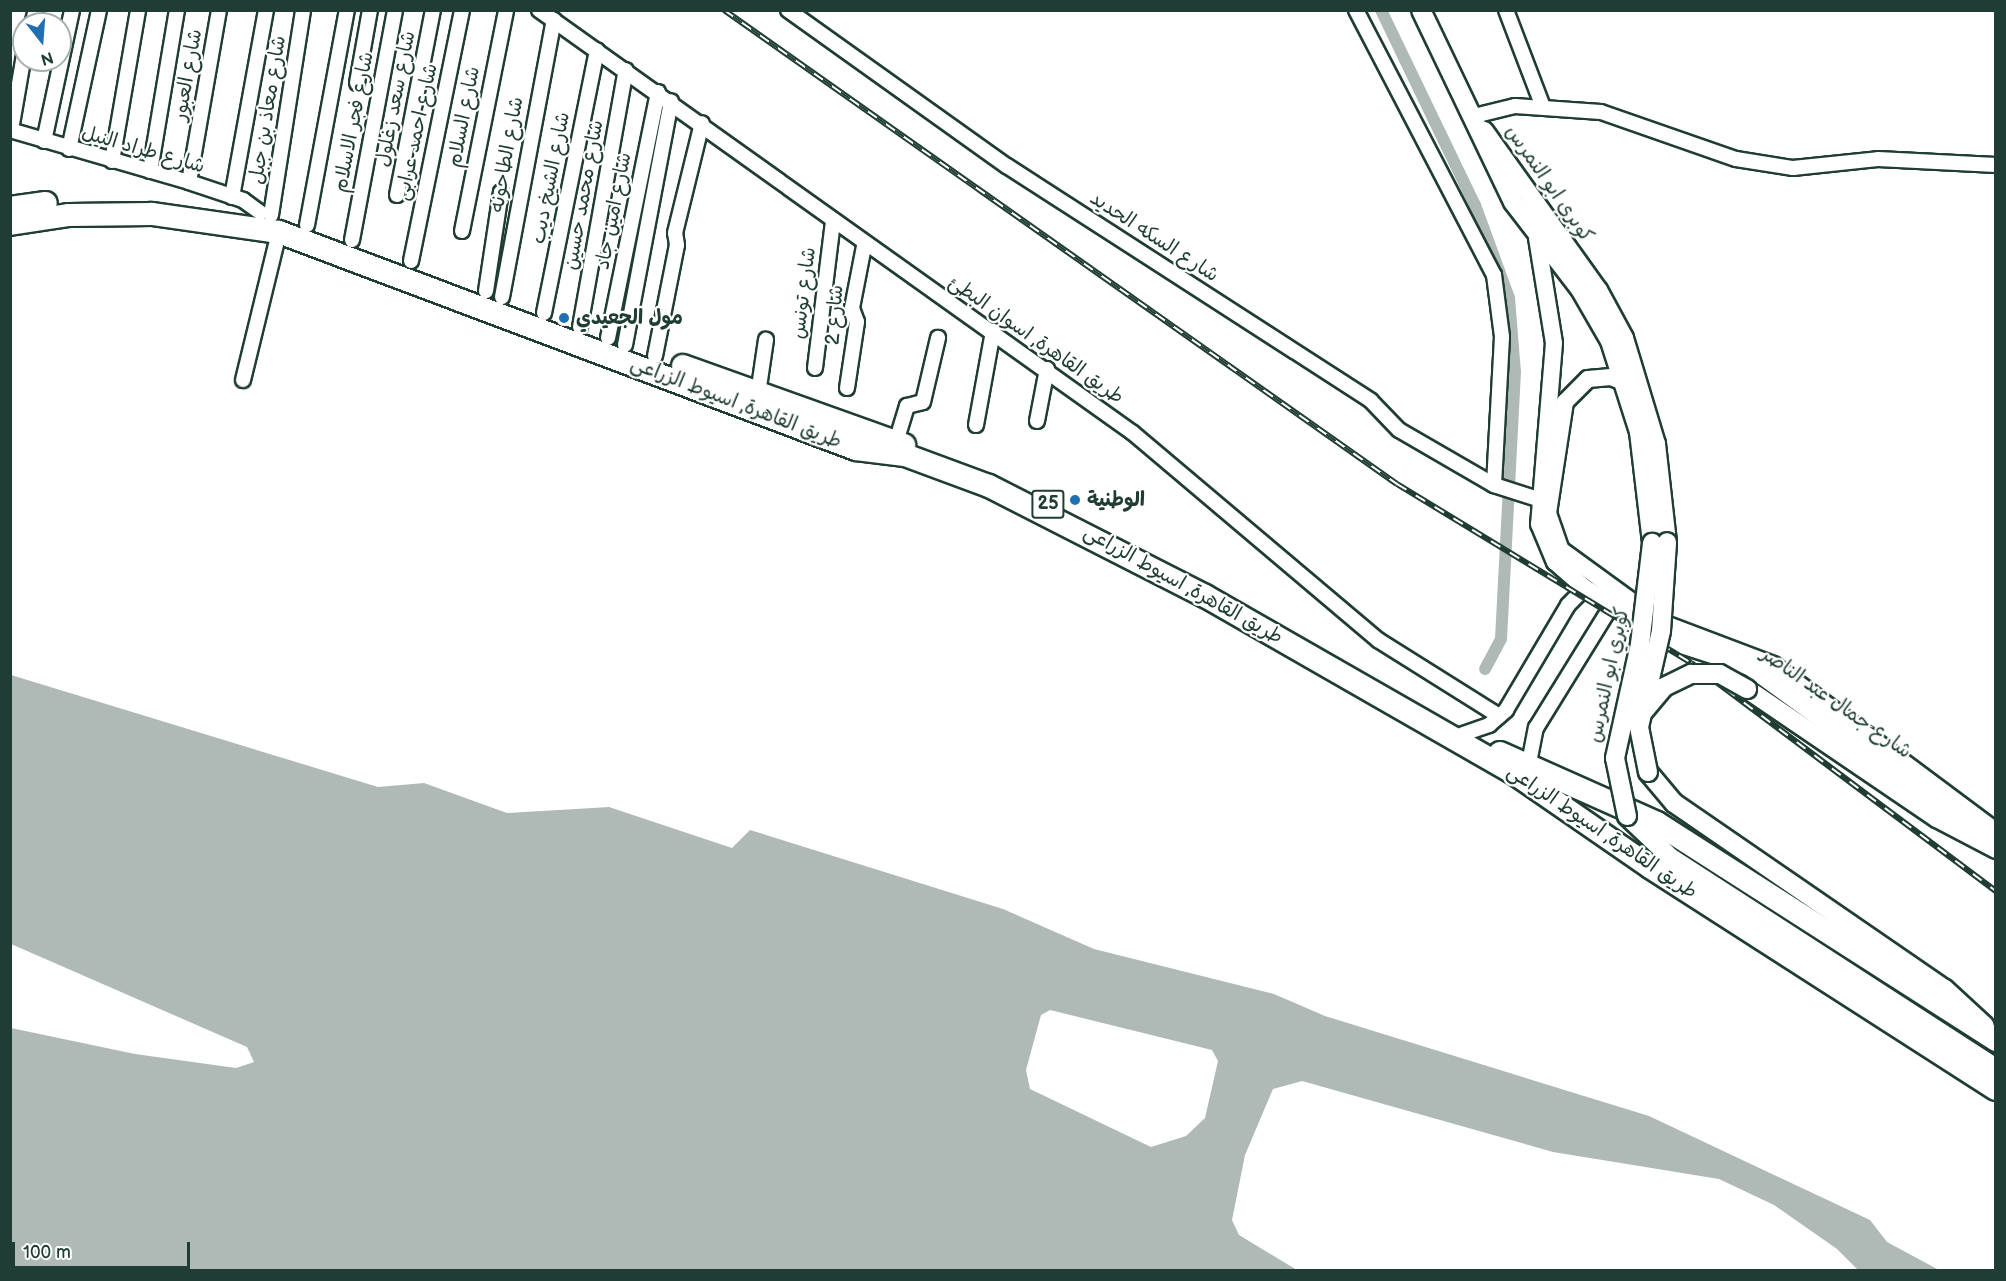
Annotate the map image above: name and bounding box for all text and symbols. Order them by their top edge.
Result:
north arrow [12,12,72,72]
street label: شارع العبور [168,27,208,123]
street label: شارع سعد زغلول [371,29,421,169]
street label: شارع معاذ بن جبل [244,34,292,186]
text: N [38,47,55,69]
street label: شارع فجر الاسلام [329,50,379,194]
street label: شارع احمد عرابى [391,61,443,203]
street label: شارع السلام [442,65,486,169]
street label: شارع الطاحونه [485,95,529,215]
street label: شارع الشيخ ديب [526,110,576,246]
street label: شارع محمد حسين [559,118,609,272]
street label: شارع طراد النيل [79,121,207,179]
street label: كوبري ابو النمرس [1500,121,1598,247]
street label: شارع امين جاد [591,150,637,272]
street label: شارع السكه الحديد [1085,186,1223,288]
street label: شارع تونس [786,246,822,340]
street label: طريق القاهرة, اسوان البطئ [944,270,1128,410]
street label: شارع 2 [821,284,849,346]
place label: مول الجعيدي [576,306,683,330]
marker: مول الجعيدي [557,311,571,325]
street label: طريق القاهرة, اسيوط الزراعى [627,352,845,454]
place label: الوطنية [1087,488,1145,512]
road number: 25 [1030,489,1066,519]
marker: الوطنية [1068,493,1082,507]
street label: طريق القاهرة, اسيوط الزراعى [1079,520,1287,650]
street label: كوبري ابو النمرس [1583,605,1635,745]
street label: شارع جمال عبد الناصر [1756,642,1916,764]
street label: طريق القاهرة, اسيوط الزراعى [1502,759,1702,905]
scale bar [15,1230,194,1268]
text: 100 m [23,1242,71,1263]

